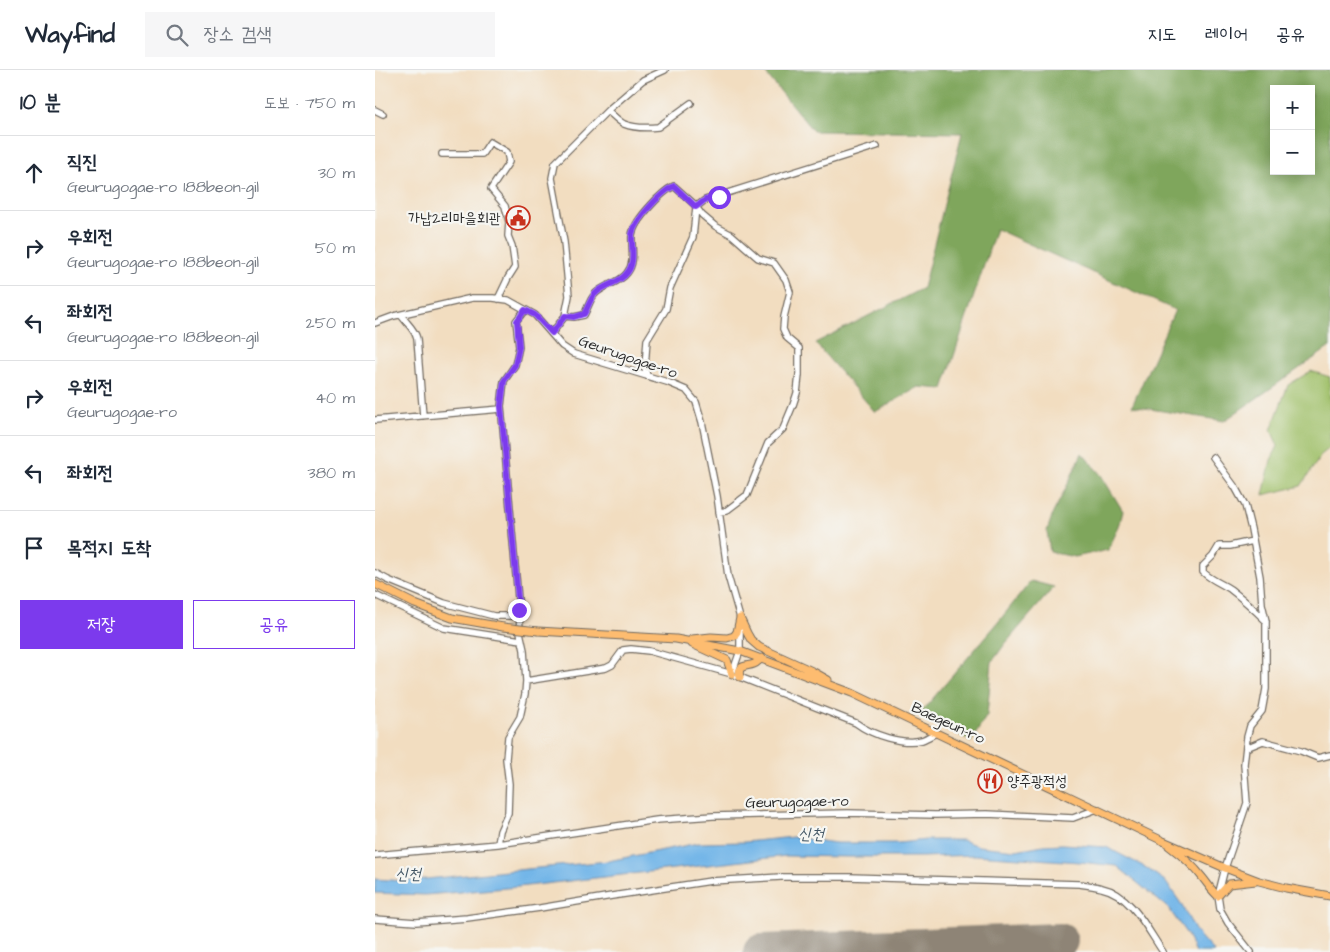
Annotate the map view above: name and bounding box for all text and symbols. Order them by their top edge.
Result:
search box [145,12,495,57]
text: Wayfind [25,18,115,52]
icon: search [163,21,191,49]
text: 장소 검색 [203,21,272,48]
text: 지도 [1148,22,1177,47]
text: 레이어 [1205,22,1248,47]
text: 공유 [1276,22,1305,47]
map controls [1270,85,1315,175]
button: + [1270,85,1315,130]
text: 10 분 [20,88,61,117]
text: 도보 · 750 m [264,92,355,114]
button: − [1270,130,1315,175]
text: 직진 [67,149,98,176]
icon: ahead [20,159,48,187]
text: 30 m [318,162,355,184]
text: Geurugogae-ro 188beon-gil [67,176,259,198]
route start [708,186,731,209]
public building icon: 가납2리마을회관 [505,205,531,231]
place label: 가납2리마을회관 [408,208,501,229]
text: 우회전 [67,224,113,251]
icon: right [20,234,48,262]
text: 50 m [315,237,355,259]
text: Geurugogae-ro 188beon-gil [67,251,259,273]
text: 좌회전 [67,299,113,326]
icon: left [20,309,48,337]
text: 250 m [306,312,355,334]
text: Geurugogae-ro 188beon-gil [67,326,259,348]
street label: Geurugogae-ro [576,330,681,385]
text: 우회전 [67,374,113,401]
icon: right [20,384,48,412]
text: 40 m [315,387,355,409]
text: Geurugogae-ro [67,401,177,423]
icon: left [20,459,48,487]
text: 좌회전 [67,460,113,487]
text: 380 m [308,462,355,484]
icon: arrive [20,534,48,562]
text: 목적지 도착 [67,535,151,562]
route end [508,599,531,622]
button: 저장 [20,600,183,649]
button: 공유 [193,600,355,649]
street label: Baegeun-ro [907,697,989,750]
restaurant icon: 양주광적성 [977,768,1003,794]
place label: 양주광적성 [1007,771,1067,792]
street label: Geurugogae-ro [745,791,849,814]
water label: 신천 [798,823,826,845]
water label: 신천 [395,863,423,885]

